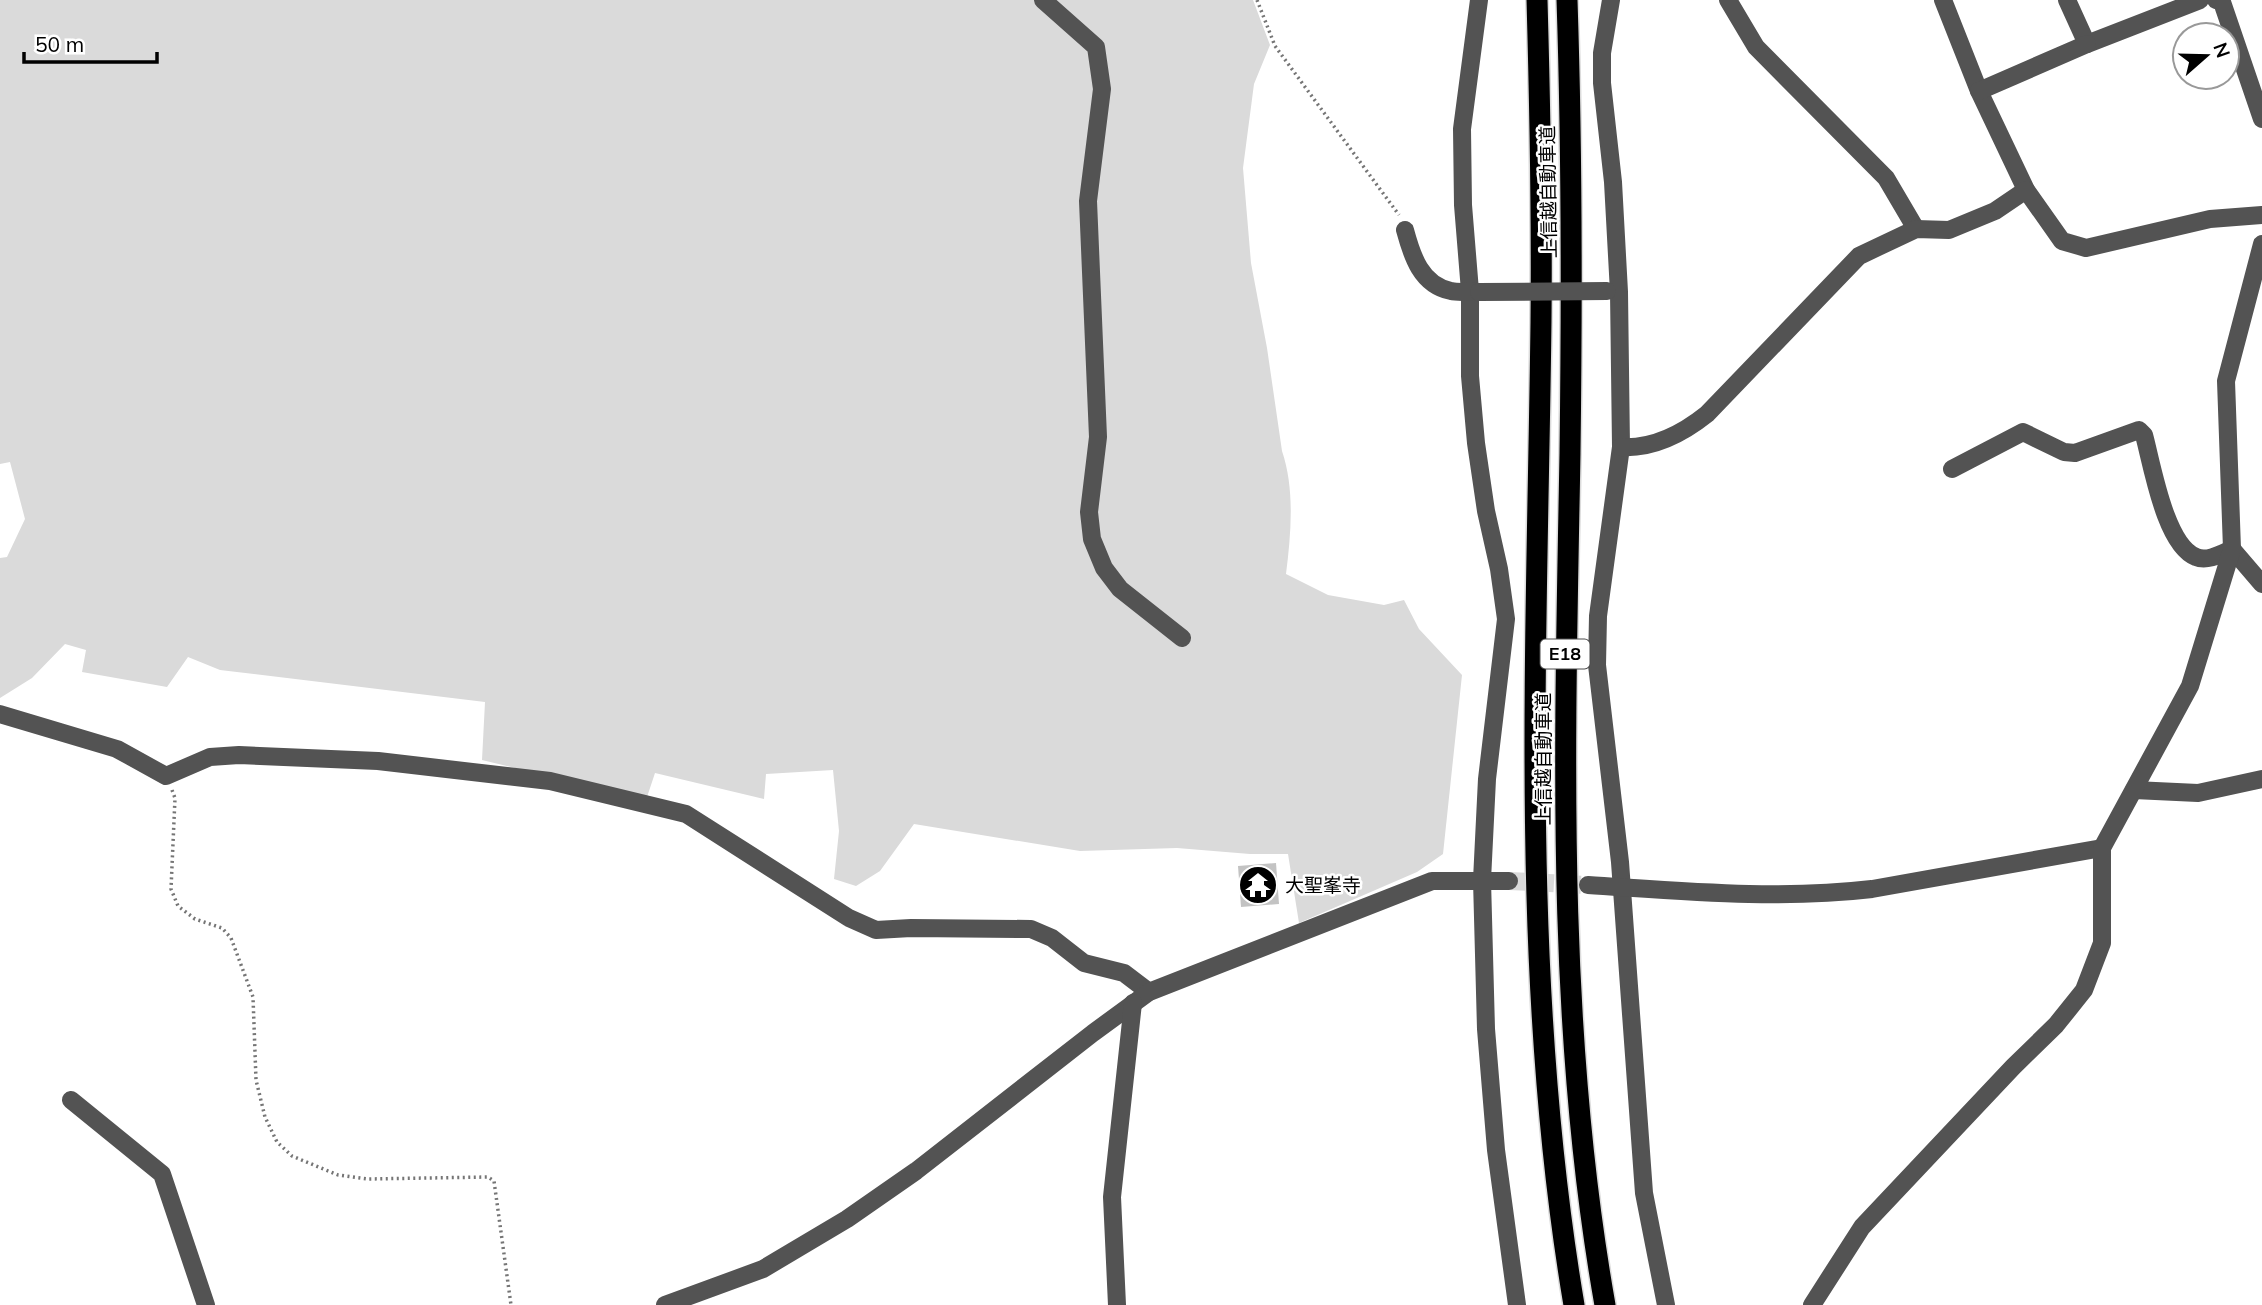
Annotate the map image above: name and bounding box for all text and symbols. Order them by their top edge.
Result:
scale bar [24,21,158,65]
north arrow [2171,21,2241,91]
text: 50 m [35,31,84,57]
text: N [2208,39,2236,61]
street label: 上信越自動車道 [1535,125,1561,259]
road number: E18 [1540,640,1590,668]
street label: 上信越自動車道 [1531,692,1555,826]
temple icon: 大聖峯寺 [1237,864,1279,906]
place label: 大聖峯寺 [1285,873,1361,897]

